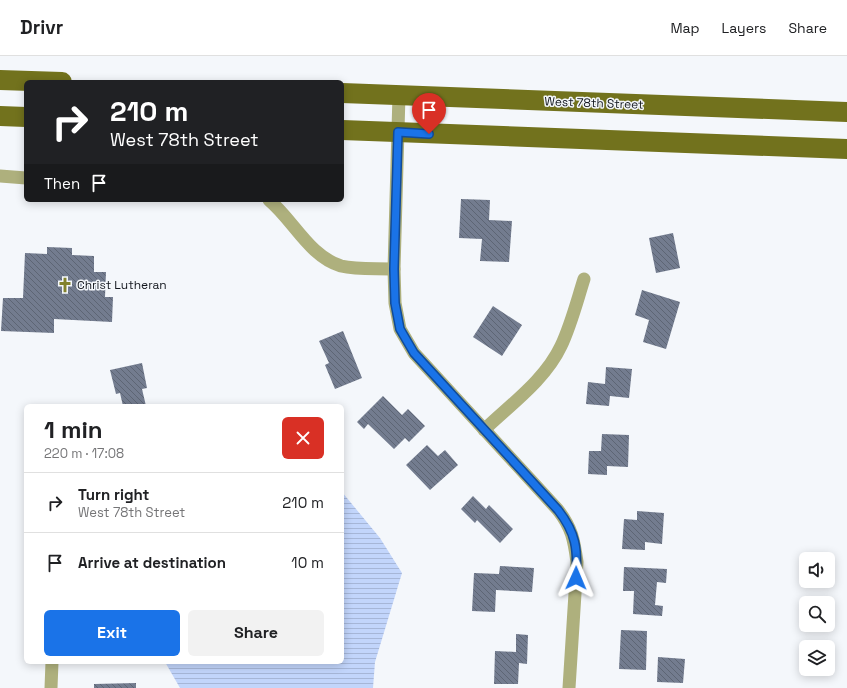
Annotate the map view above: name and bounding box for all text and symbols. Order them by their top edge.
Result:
text: Drivr [20,15,63,40]
text: Map [670,19,700,37]
text: Layers [722,19,766,37]
text: Share [788,19,827,37]
text: 210 m [110,93,188,129]
pin [412,93,446,134]
street label: West 78th Street [544,93,644,113]
icon: right [44,96,96,148]
icon: arrive [418,99,440,121]
text: West 78th Street [110,128,259,151]
icon: arrive [88,172,110,194]
text: Then [44,174,80,193]
church icon: Christ Lutheran [56,276,74,294]
place label: Christ Lutheran [77,277,167,293]
text: 1 min [44,414,103,445]
button: close [282,417,324,459]
text: 220 m · 17:08 [44,445,124,462]
text: Turn right [78,485,149,504]
icon: right [44,492,66,514]
text: 210 m [282,493,324,512]
text: West 78th Street [78,504,185,521]
icon: arrive [44,552,66,574]
map controls [799,552,835,676]
button: sound [799,552,835,588]
text: Arrive at destination [78,553,226,572]
text: 10 m [291,553,324,572]
position arrow [555,557,597,599]
button: search [799,596,835,632]
button: Exit [44,610,180,656]
button: Share [188,610,324,656]
button: layers [799,640,835,676]

